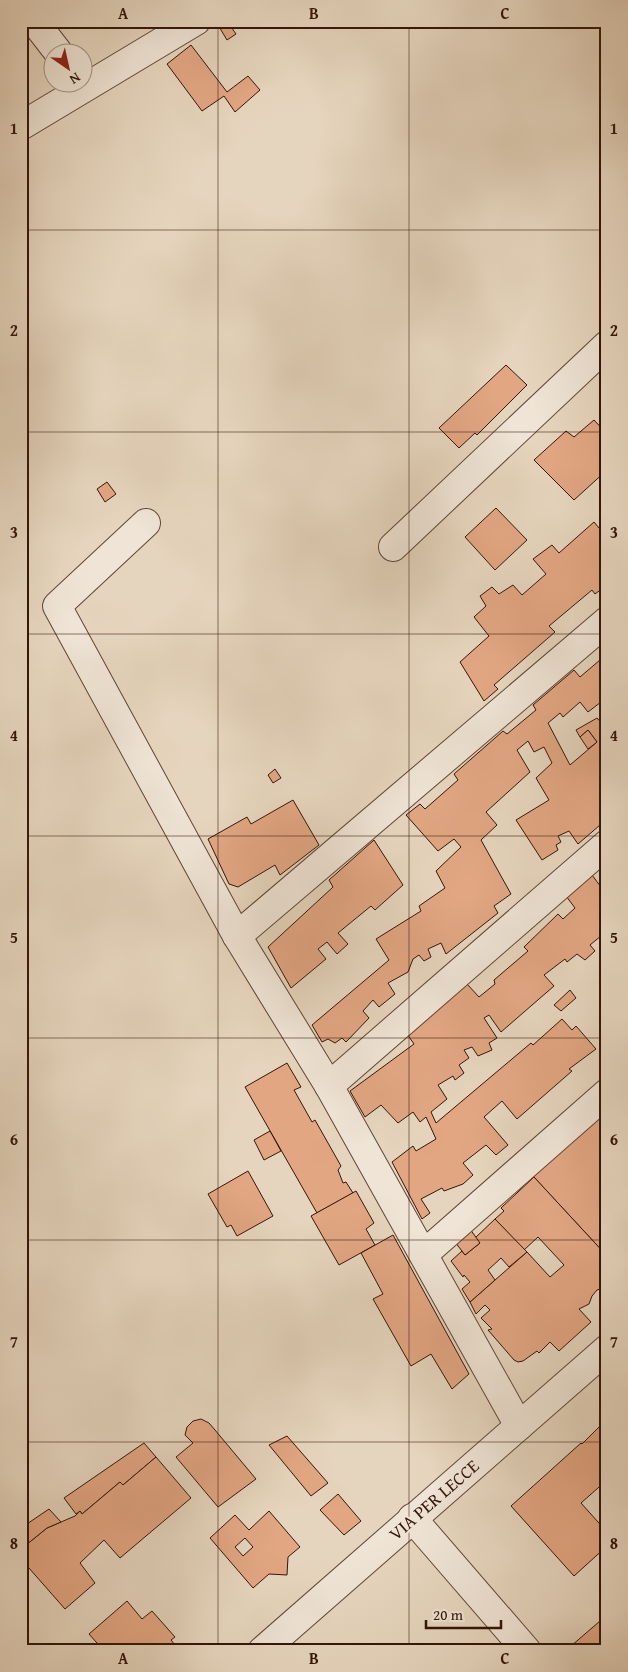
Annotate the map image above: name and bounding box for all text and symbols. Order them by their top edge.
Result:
text: A [118,1,129,25]
text: B [309,1,319,25]
text: C [500,1,510,25]
north arrow [42,42,92,92]
text: N [65,68,85,90]
text: 1 [10,116,18,140]
text: 1 [610,116,618,140]
text: 2 [10,318,18,342]
text: 2 [610,318,618,342]
text: 3 [10,520,18,544]
text: 3 [610,520,618,544]
text: 4 [10,723,18,747]
text: 4 [610,723,618,747]
text: 5 [10,925,18,949]
text: 5 [610,925,618,949]
text: 6 [10,1127,18,1151]
text: 6 [610,1127,618,1151]
text: 7 [10,1329,18,1353]
text: 7 [610,1329,618,1353]
street label: VIA PER LECCE [383,1453,485,1547]
text: 8 [10,1531,18,1555]
text: 8 [610,1531,618,1555]
scale bar [426,1597,500,1629]
text: 20 m [433,1604,464,1625]
text: A [118,1646,129,1670]
text: B [309,1646,319,1670]
text: C [500,1646,510,1670]

